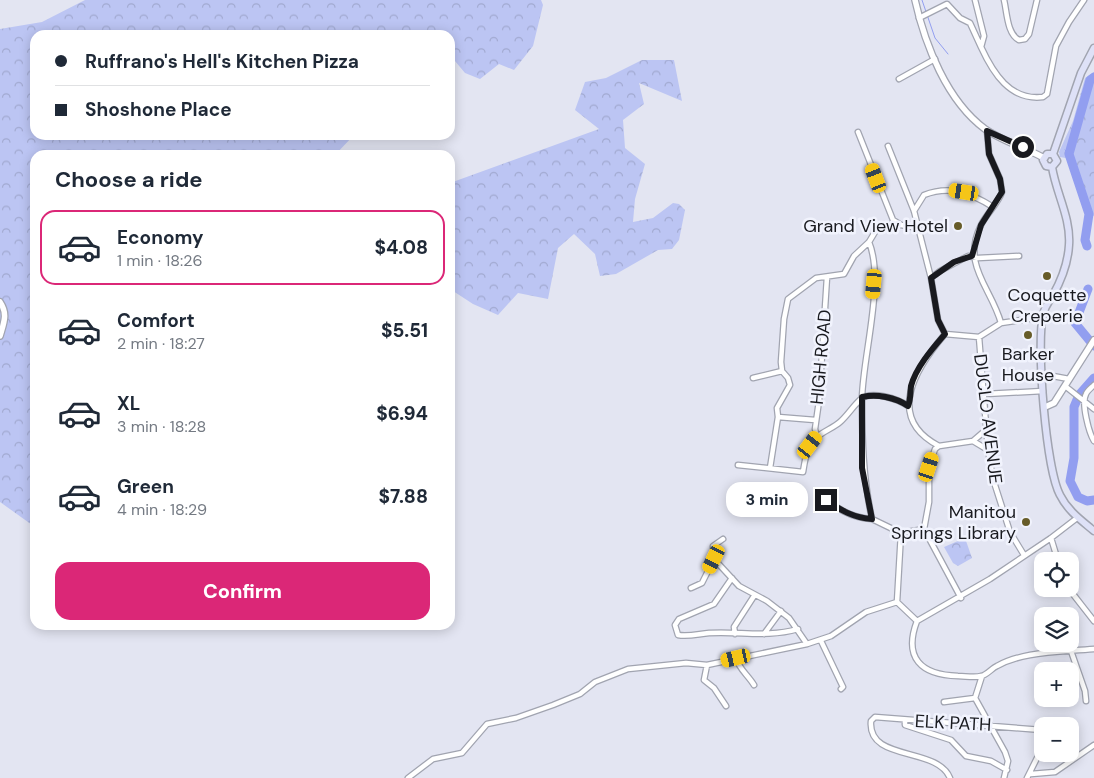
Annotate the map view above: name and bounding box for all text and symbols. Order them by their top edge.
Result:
text: Ruffrano's Hell's Kitchen Pizza [85,49,359,74]
text: Shoshone Place [85,97,232,122]
route start [1012,136,1034,158]
car [863,161,888,195]
text: Choose a ride [55,165,203,194]
car [948,182,979,202]
place label: Grand View Hotel [803,214,948,238]
marker: Grand View Hotel [952,220,964,232]
icon: car [57,225,102,270]
text: Economy [117,225,204,250]
text: $4.08 [374,235,428,260]
text: 1 min · 18:26 [117,250,202,271]
car [865,268,882,300]
marker: Coquette Creperie [1041,270,1053,282]
place label: Coquette Creperie [1007,283,1087,328]
icon: car [57,308,102,353]
text: Comfort [117,308,195,333]
street label: HIGH ROAD [805,309,837,405]
text: $5.51 [381,318,428,343]
marker: Barker House [1022,329,1034,341]
text: 2 min · 18:27 [117,333,205,354]
place label: Barker House [1002,342,1055,387]
street label: DUCLO AVENUE [968,353,1008,485]
icon: car [57,391,102,436]
text: XL [117,391,140,416]
text: $6.94 [376,401,428,426]
text: 3 min · 18:28 [117,416,206,437]
car [794,429,825,461]
car [917,450,940,484]
icon: car [57,474,102,519]
text: Green [117,474,174,499]
callout: 3 min [726,482,808,518]
text: $7.88 [378,484,428,509]
text: 3 min [746,489,788,510]
route end [815,489,837,511]
text: 4 min · 18:29 [117,499,207,520]
place label: Manitou Springs Library [891,500,1016,545]
marker: Manitou Springs Library [1020,516,1032,528]
car [700,542,727,576]
map controls [1034,552,1079,762]
button: locate [1034,552,1079,597]
button: Confirm [55,562,430,620]
button: layers [1034,607,1079,652]
car [719,647,752,669]
button: + [1034,662,1079,707]
street label: ELK PATH [914,709,992,737]
button: − [1034,717,1079,762]

